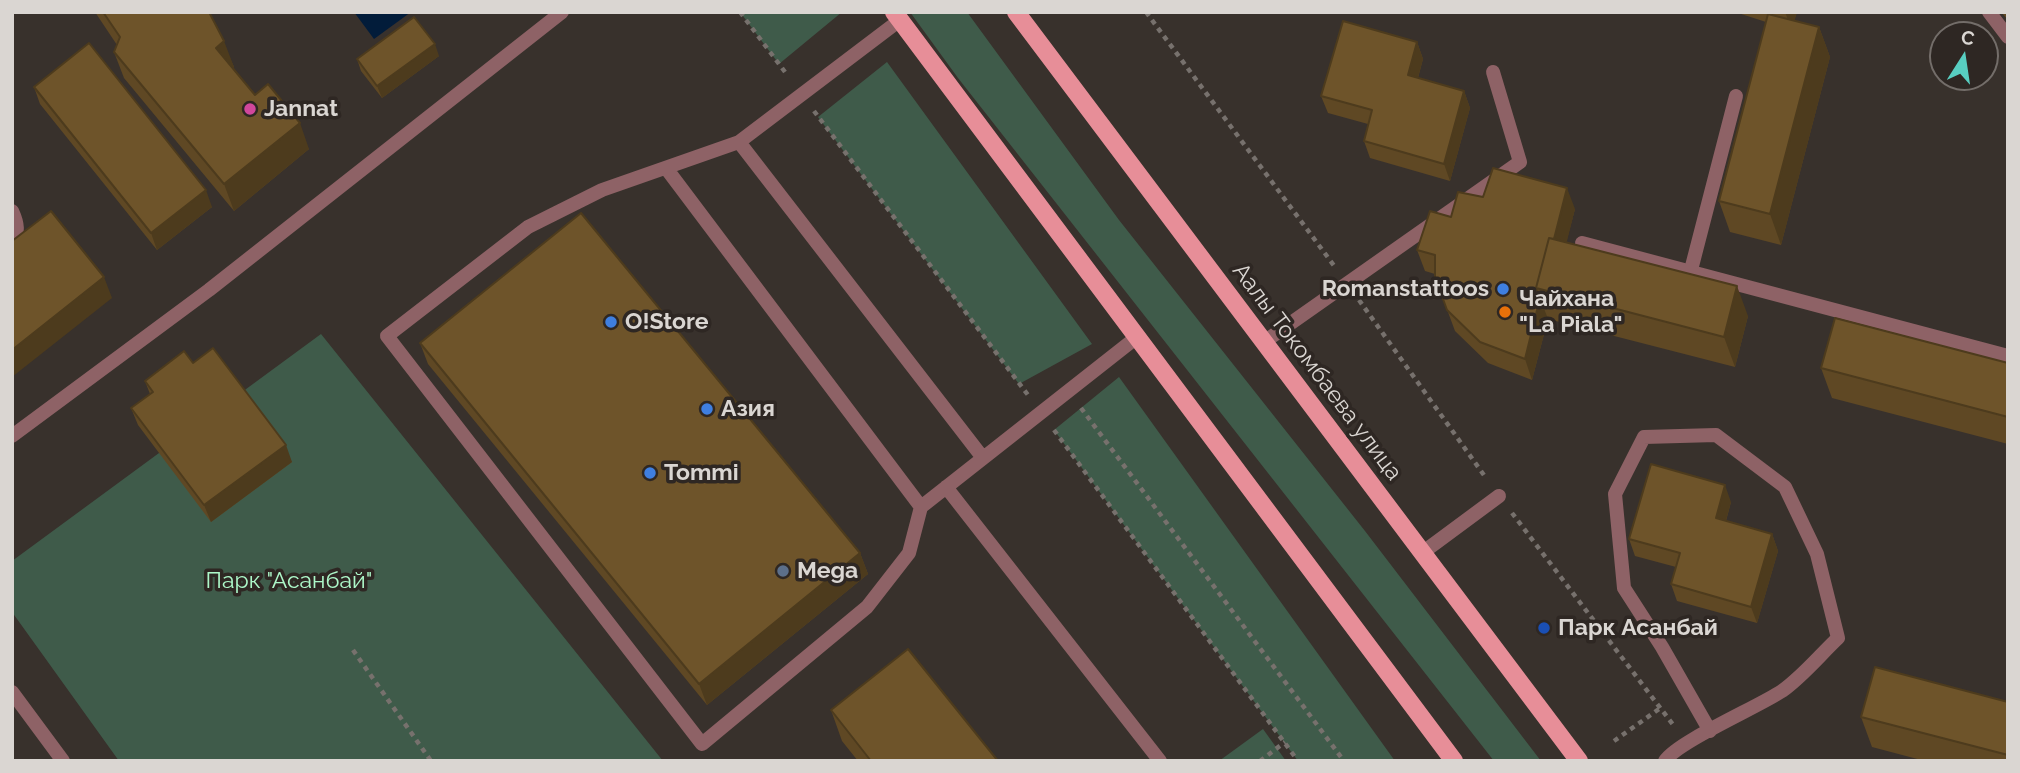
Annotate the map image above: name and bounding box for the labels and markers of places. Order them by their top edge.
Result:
place label: Jannat [264,95,338,123]
marker: Jannat [242,101,258,117]
place label: Romanstattoos [1322,275,1489,303]
marker: Romanstattoos [1495,281,1511,297]
place label: Чайхана "La Piala" [1519,285,1623,339]
marker: Чайхана "La Piala" [1497,304,1513,320]
place label: O!Store [625,308,708,336]
marker: O!Store [603,314,619,330]
place label: Азия [721,395,775,423]
marker: Азия [699,401,715,417]
place label: Tommi [664,459,739,487]
marker: Tommi [642,465,658,481]
place label: Mega [797,557,858,585]
marker: Mega [775,563,791,579]
place label: Парк Асанбай [1558,614,1718,642]
marker: Парк Асанбай [1536,620,1552,636]

